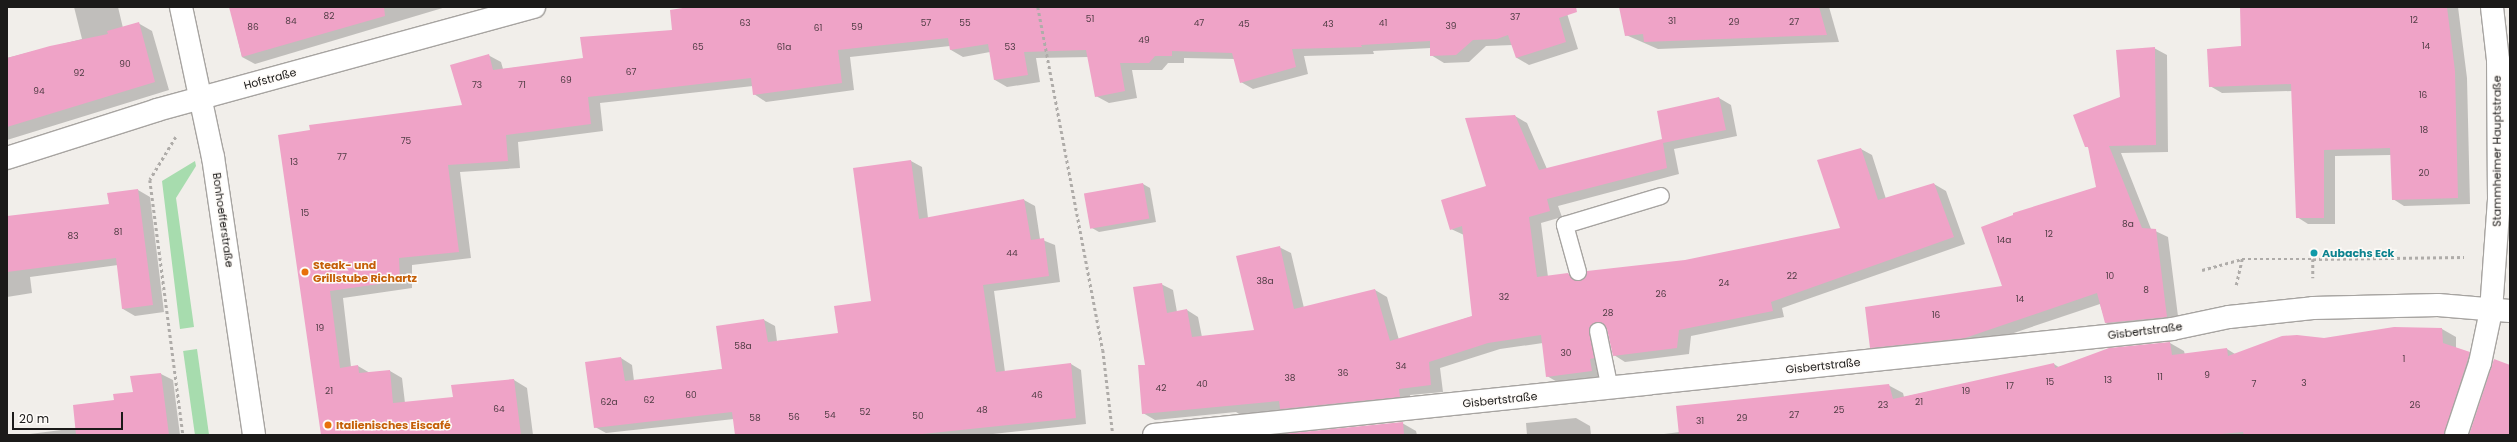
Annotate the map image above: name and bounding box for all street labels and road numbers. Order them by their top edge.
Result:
street label: Hofstraße [242,66,298,92]
street label: Stammheimer Hauptstraße [2490,75,2504,227]
street label: Bonhoefferstraße [210,172,236,268]
street label: Gisbertstraße [2107,320,2183,342]
street label: Gisbertstraße [1785,356,1861,376]
street label: Gisbertstraße [1462,390,1538,410]

